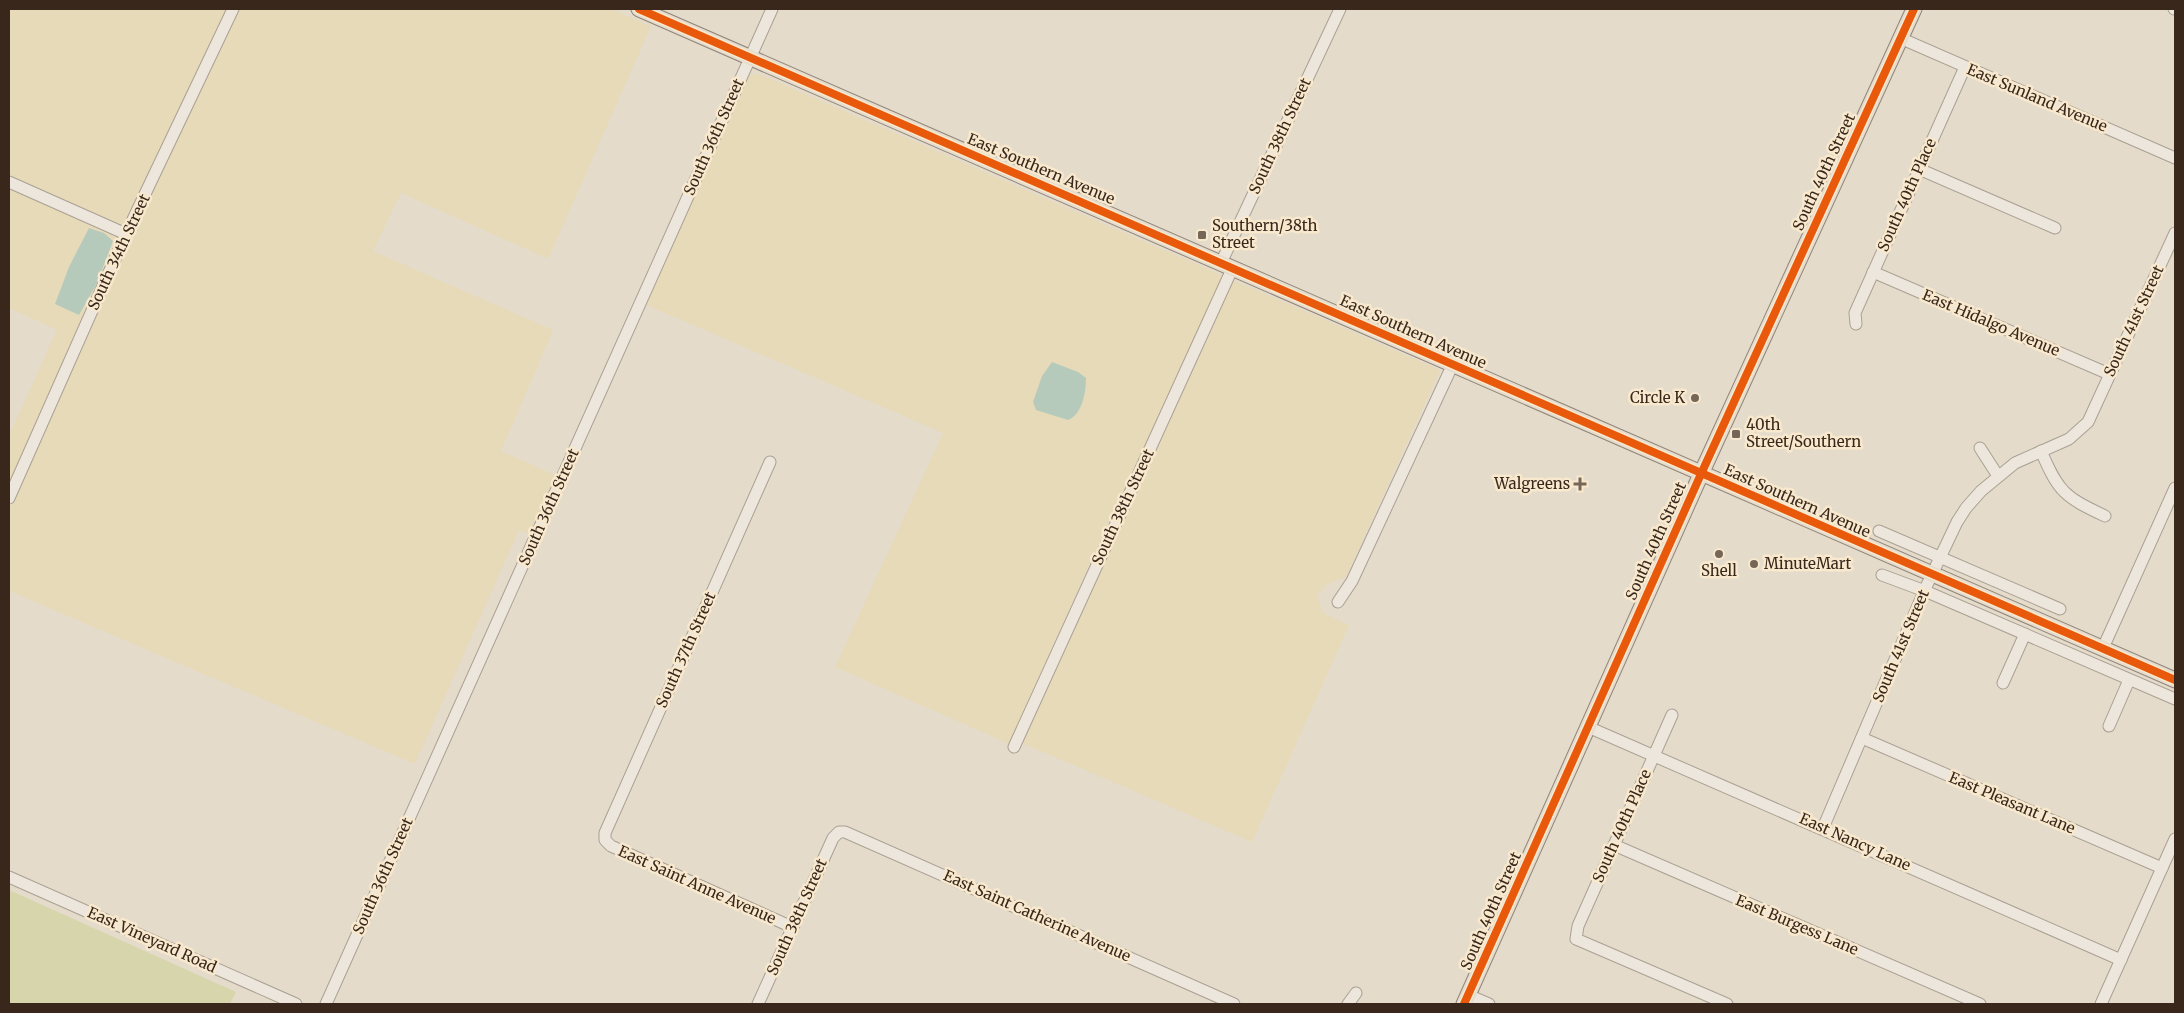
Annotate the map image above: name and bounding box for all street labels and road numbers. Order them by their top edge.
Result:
street label: East Sunland Avenue [1964,59,2110,136]
street label: South 36th Street [679,75,748,198]
street label: South 38th Street [1244,75,1315,197]
street label: South 40th Street [1788,110,1859,233]
street label: East Southern Avenue [965,129,1118,208]
street label: South 40th Place [1873,135,1940,254]
street label: South 34th Street [83,191,154,313]
street label: South 41st Street [2099,262,2168,380]
street label: East Hidalgo Avenue [1920,285,2063,360]
street label: East Southern Avenue [1337,291,1490,372]
street label: South 36th Street [514,445,583,568]
street label: South 38th Street [1087,446,1158,568]
street label: East Southern Avenue [1721,460,1874,541]
street label: South 40th Street [1621,479,1690,603]
street label: South 41st Street [1868,586,1933,705]
street label: South 37th Street [651,589,720,711]
street label: South 40th Place [1588,766,1655,885]
street label: East Pleasant Lane [1946,767,2078,838]
street label: East Nancy Lane [1797,809,1914,875]
street label: South 36th Street [348,814,417,937]
street label: East Saint Anne Avenue [615,841,779,928]
street label: South 40th Street [1456,849,1525,973]
street label: South 38th Street [762,855,831,978]
street label: East Saint Catherine Avenue [941,866,1134,966]
street label: East Burgess Lane [1733,890,1862,959]
street label: East Vineyard Road [85,903,220,977]

